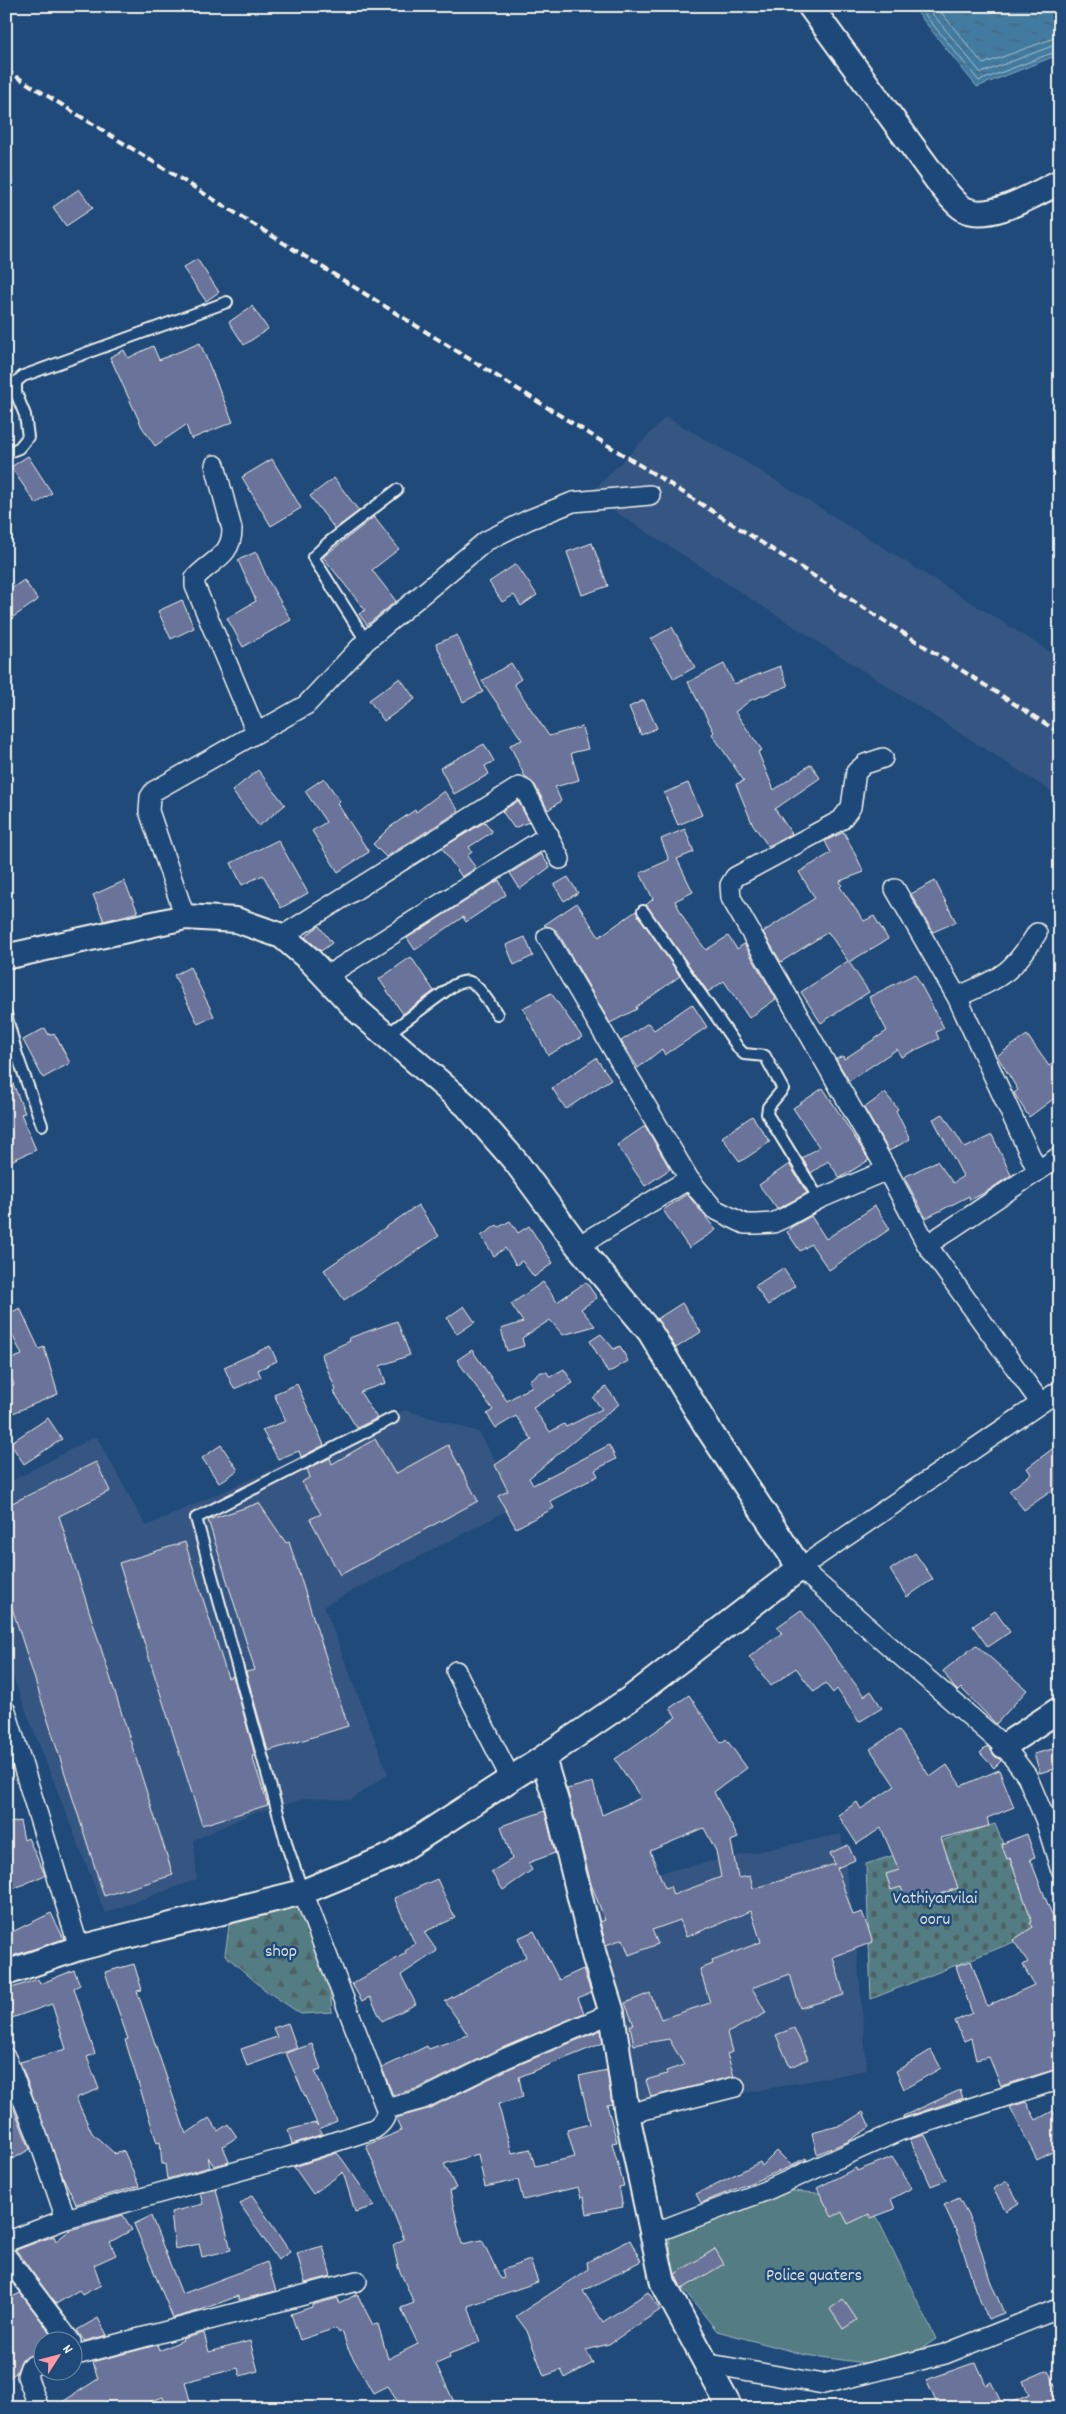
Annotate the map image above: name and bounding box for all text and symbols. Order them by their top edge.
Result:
park label: Vathiyarvilai ooru [893,1887,977,1933]
park label: shop [265,1940,297,1965]
park label: Police quaters [766,2264,862,2289]
north arrow [32,2332,82,2382]
text: N [57,2341,77,2358]

